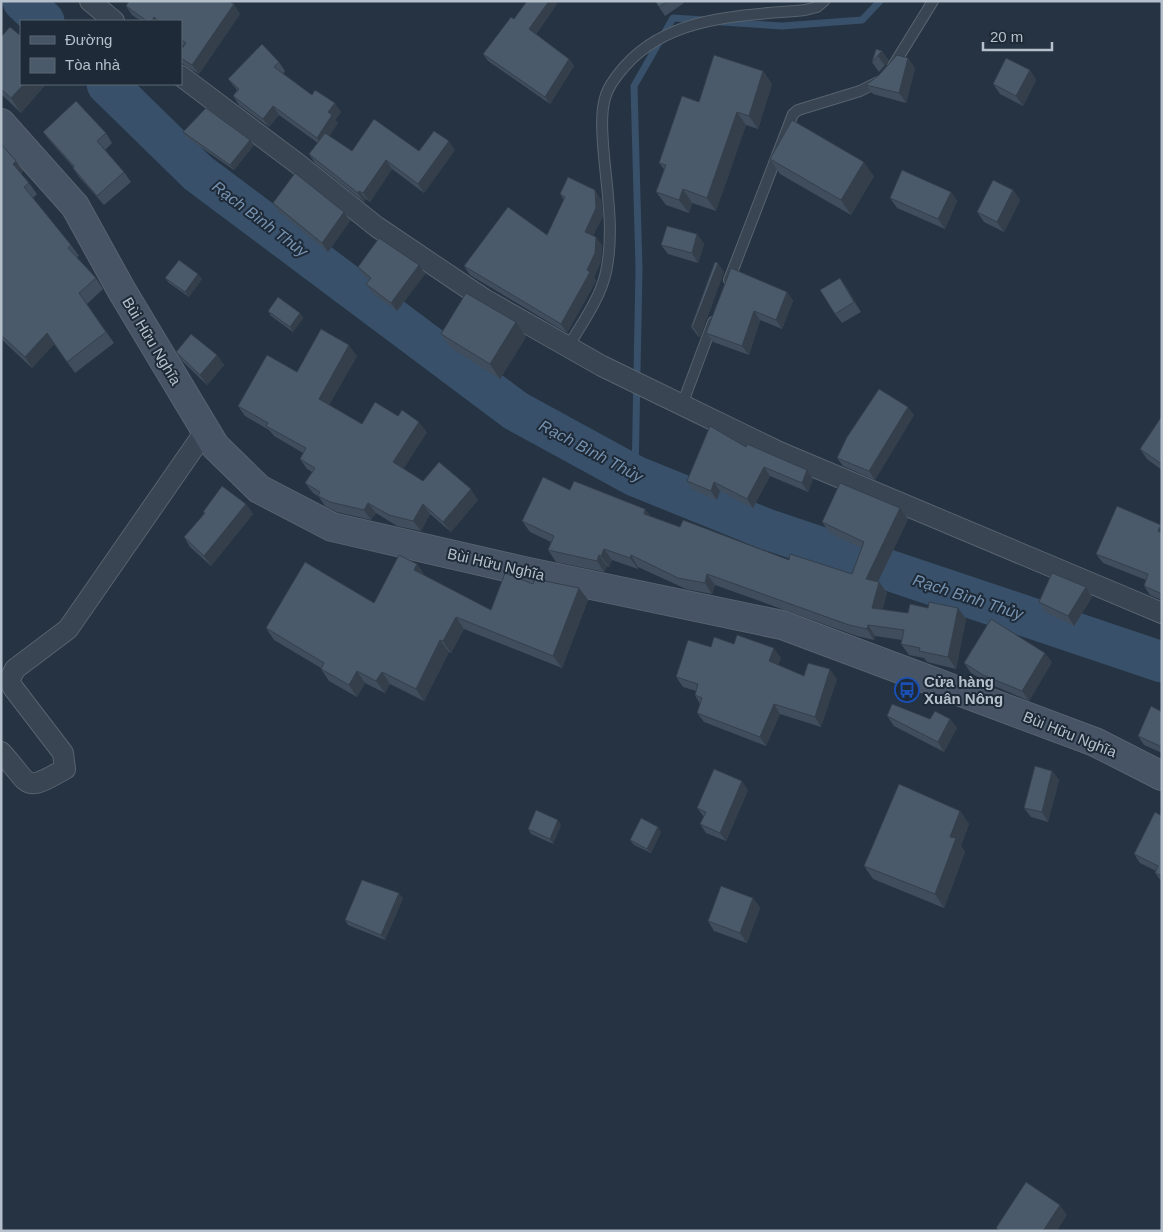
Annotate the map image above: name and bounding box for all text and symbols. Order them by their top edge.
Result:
legend [20,20,182,85]
scale bar [983,20,1052,52]
text: 20 m [990,28,1023,45]
text: Đường [65,31,112,48]
text: Tòa nhà [65,56,121,73]
water label: Rạch Bình Thủy [209,178,312,261]
street label: Bùi Hữu Nghĩa [119,294,185,388]
water label: Rạch Bình Thủy [536,417,647,486]
street label: Bùi Hữu Nghĩa [446,545,547,584]
water label: Rạch Bình Thủy [911,571,1026,623]
place label: Cửa hàng Xuân Nông [924,673,1003,707]
bus stop icon: Cửa hàng Xuân Nông [894,677,920,703]
street label: Bùi Hữu Nghĩa [1021,708,1120,761]

